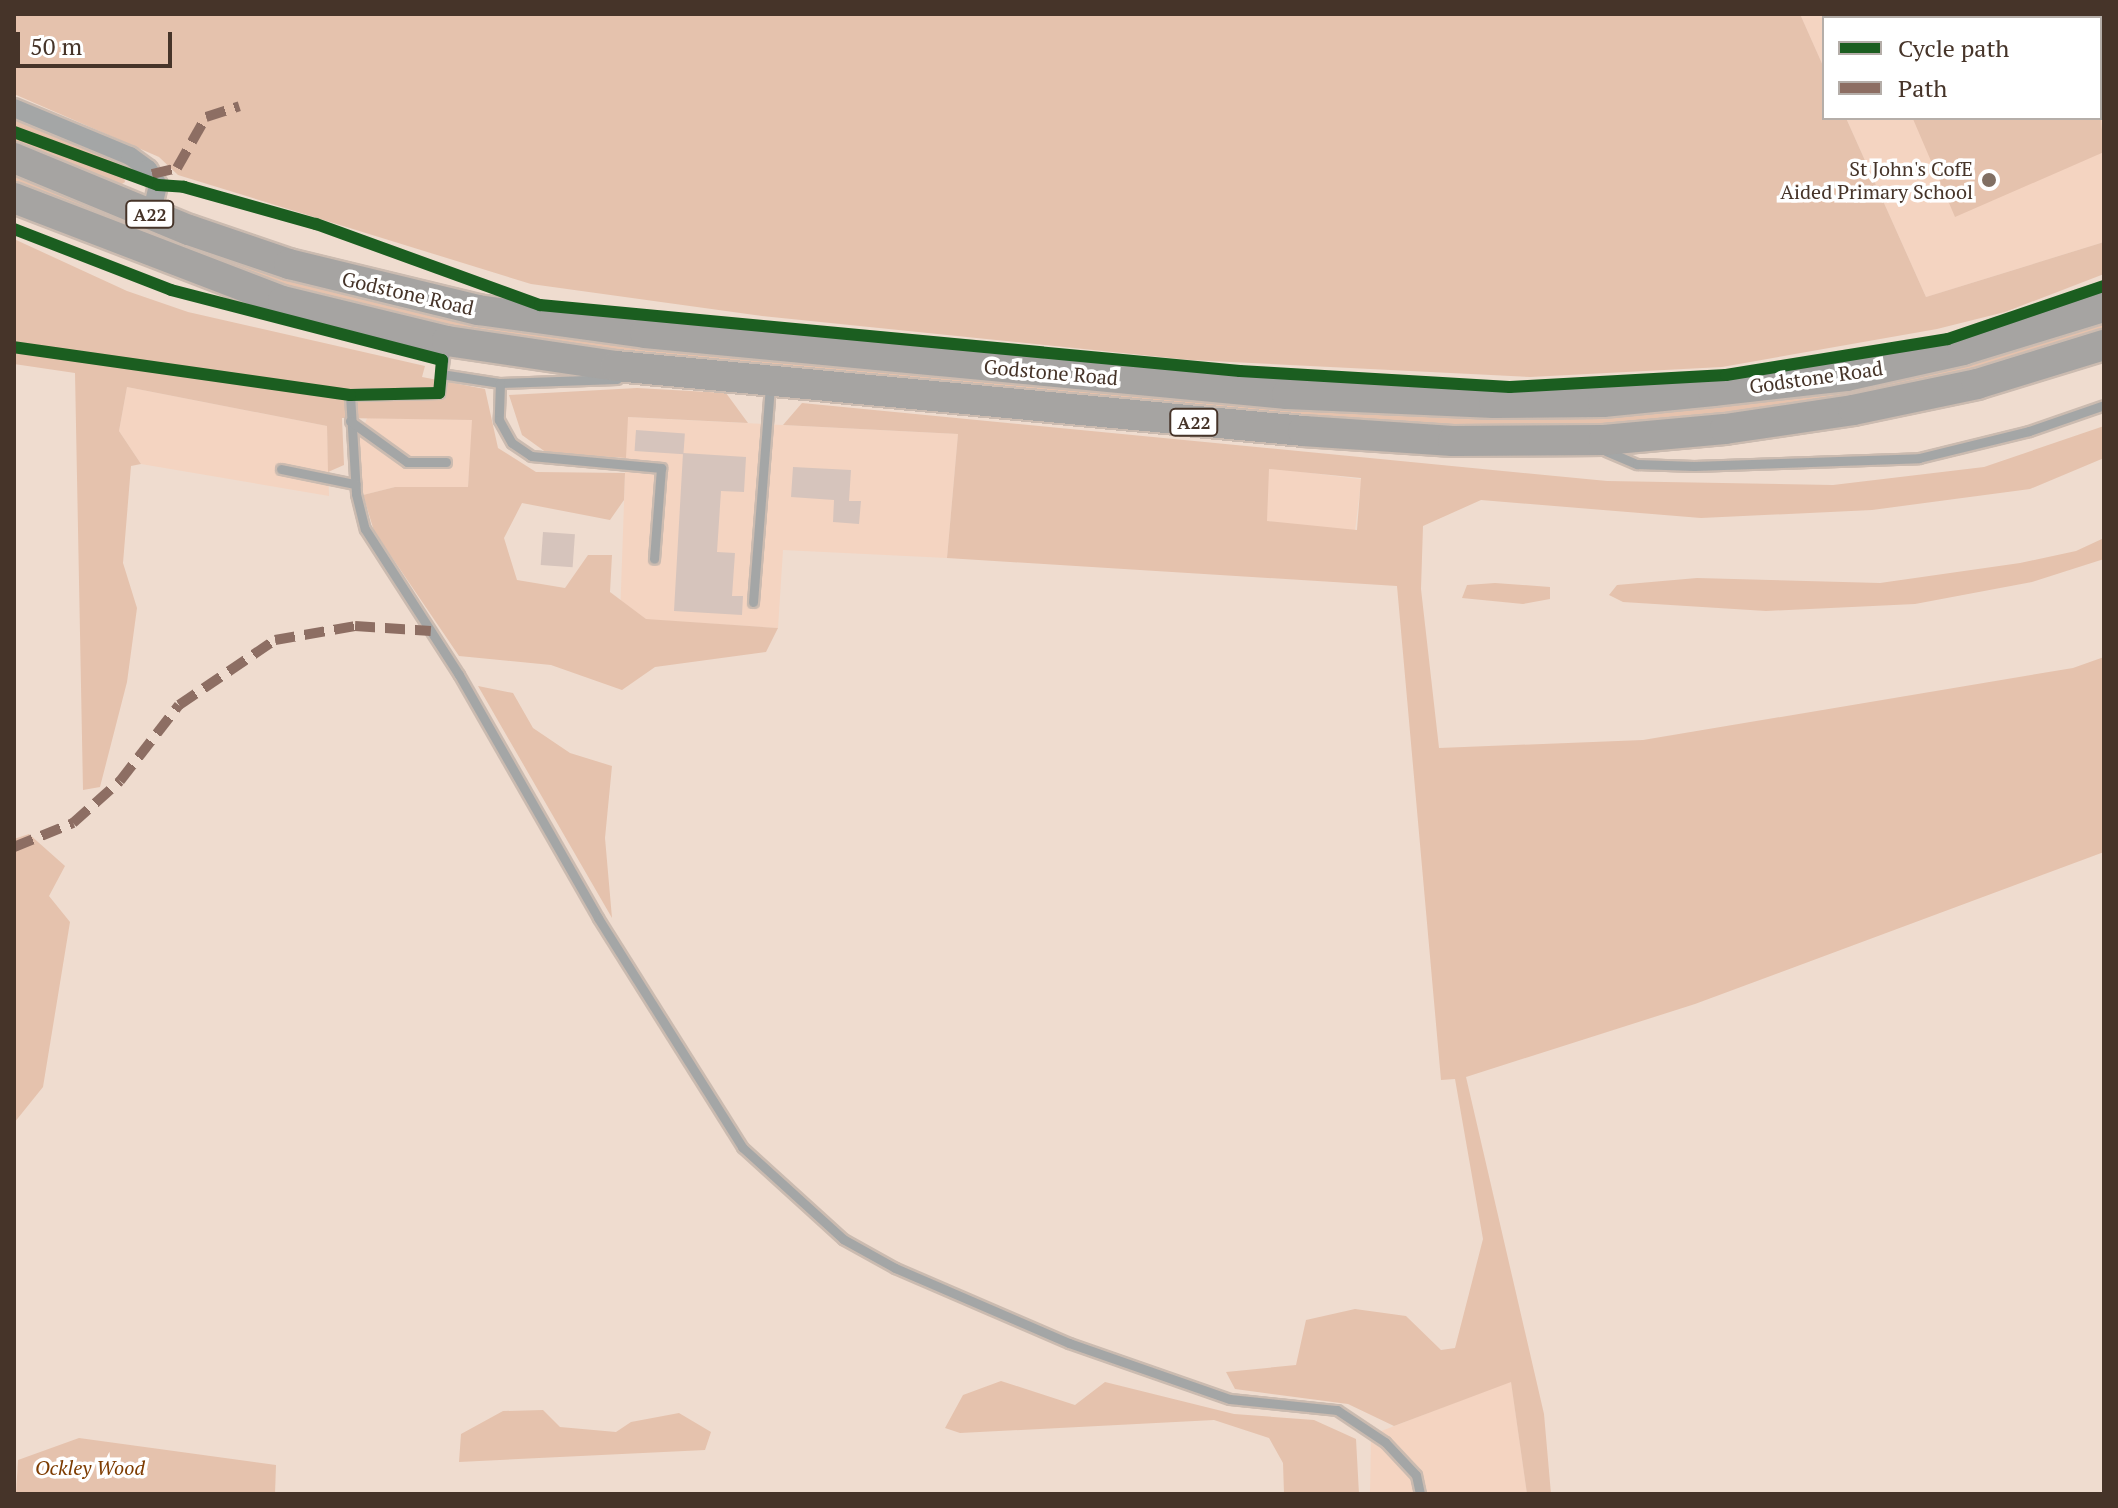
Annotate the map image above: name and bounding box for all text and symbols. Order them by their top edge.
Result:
scale bar [20,16,176,66]
legend [1822,16,2102,120]
text: 50 m [30,30,82,62]
text: Cycle path [1898,32,2009,64]
text: Path [1898,72,1947,104]
place label: St John's CofE Aided Primary School [1780,156,1973,203]
marker: St John's CofE Aided Primary School [1980,171,1998,189]
road number: A22 [124,200,176,228]
street label: Godstone Road [340,266,476,320]
street label: Godstone Road [983,354,1119,390]
street label: Godstone Road [1748,356,1884,398]
road number: A22 [1168,408,1220,436]
park label: Ockley Wood [35,1455,145,1479]

